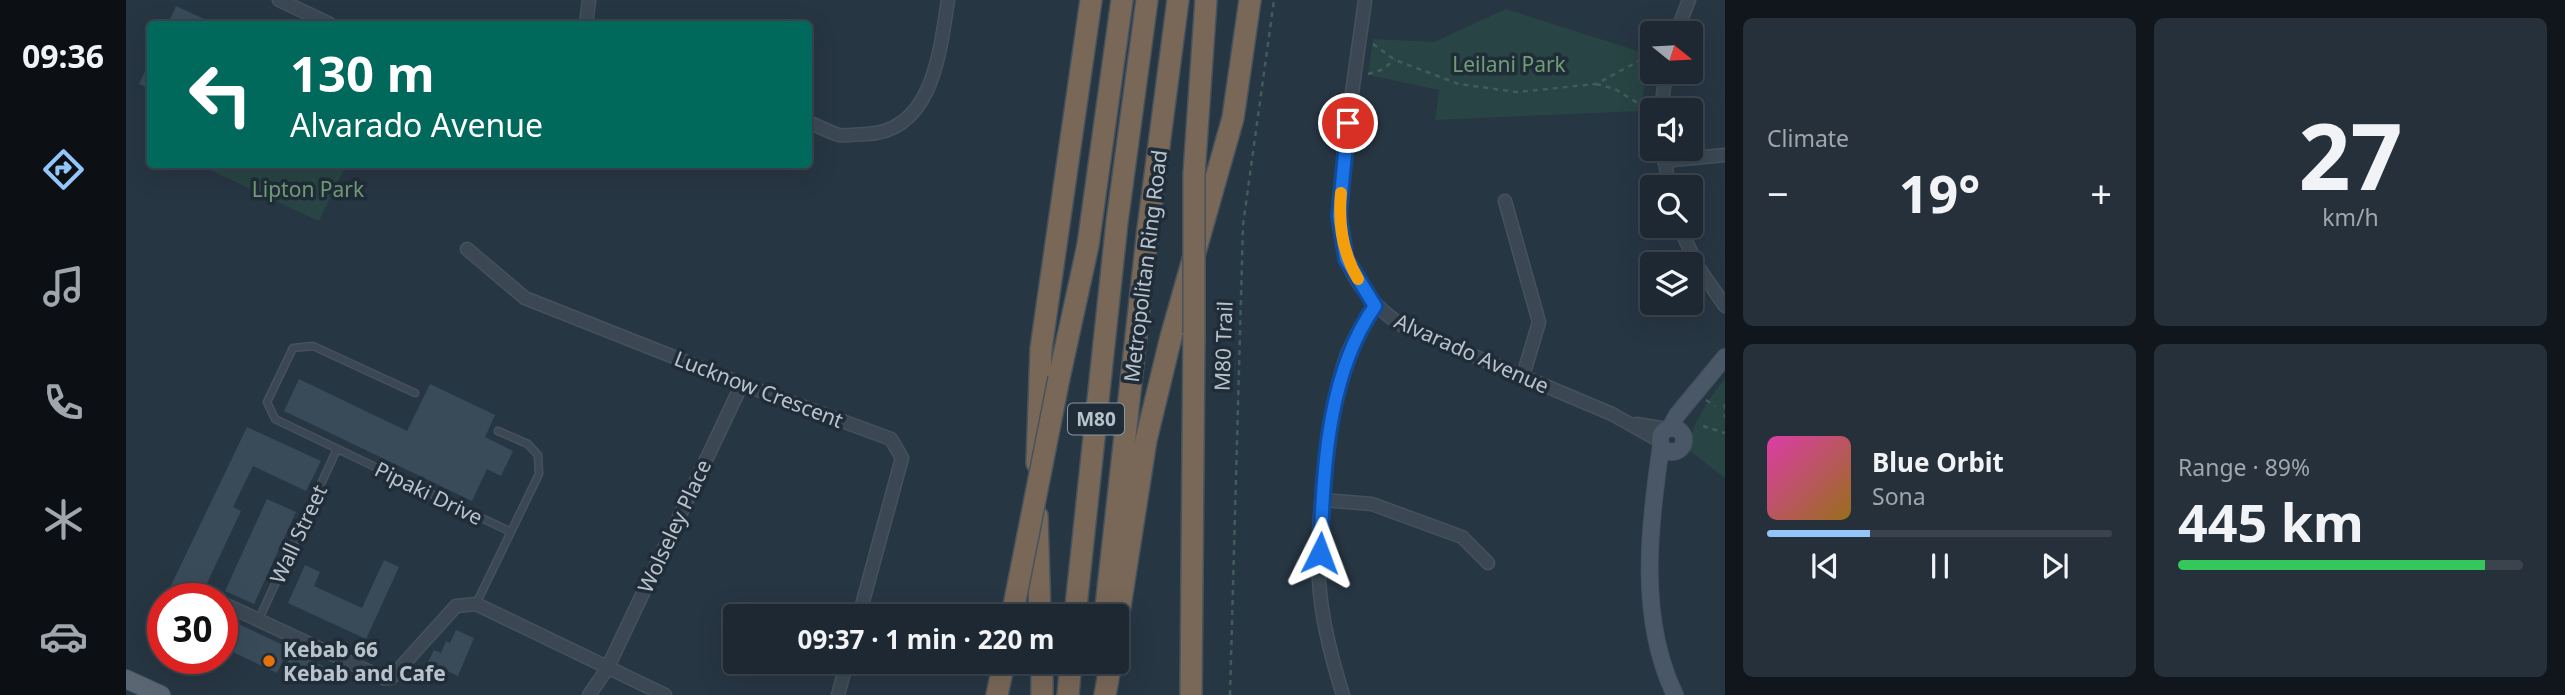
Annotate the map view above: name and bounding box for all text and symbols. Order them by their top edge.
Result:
north arrow [1640,21,1703,84]
map controls [1640,21,1703,315]
text: 09:36 [22,34,104,77]
text: 130 m [290,40,435,106]
icon: left [175,49,266,140]
park label: Leilani Park [1452,50,1567,78]
pin [1318,93,1378,153]
text: 27 [2298,93,2403,217]
button: sound [1640,98,1703,161]
text: Alvarado Avenue [290,103,543,146]
icon: arrive [1329,104,1367,142]
text: Climate [1767,122,1849,154]
icon: directions [39,145,88,194]
street label: Metropolitan Ring Road [1117,148,1173,384]
text: 19° [1899,157,1980,228]
text: − [1767,167,1789,219]
text: + [2090,167,2112,219]
park label: Lipton Park [252,175,365,203]
button: search [1640,175,1703,238]
text: km/h [2322,201,2379,233]
button: layers [1640,252,1703,315]
icon: music [39,262,88,311]
street label: M80 Trail [1207,301,1239,391]
street label: Alvarado Avenue [1390,306,1554,400]
street label: Lucknow Crescent [671,344,848,434]
icon: phone [39,378,88,427]
road number: M80 [1068,404,1124,434]
text: Blue Orbit [1872,444,2004,480]
text: Range · 89% [2178,451,2310,483]
street label: Pipaki Drive [370,455,488,531]
street label: Wolseley Place [631,455,717,597]
street label: Wall Street [263,480,333,588]
text: Sona [1872,480,1926,512]
text: 445 km [2178,486,2364,557]
icon: climate [39,495,88,544]
position arrow [1283,516,1357,590]
icon: previous [1806,547,1844,585]
icon: pause [1921,547,1959,585]
icon: next [2036,547,2074,585]
speed limit sign: 30 [147,583,238,674]
icon: car [39,612,88,661]
text: 09:37 · 1 min · 220 m [798,621,1054,657]
place label: Kebab 66 Kebab and Cafe [283,635,446,687]
marker: Kebab 66 Kebab and Cafe [261,653,277,669]

